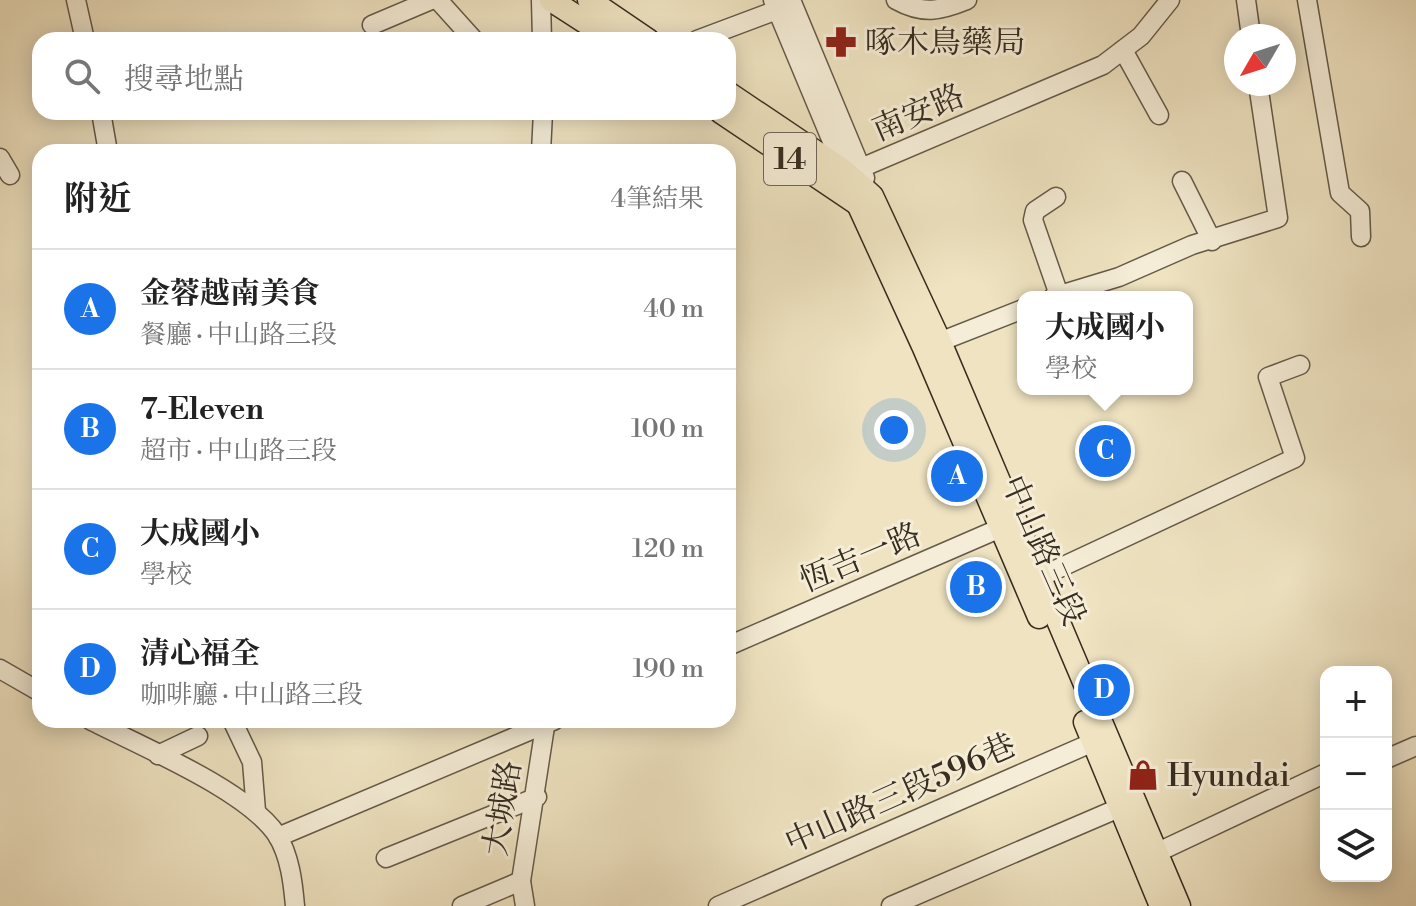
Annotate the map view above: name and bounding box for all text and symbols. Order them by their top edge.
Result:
place label: 啄木鳥藥局 [865,23,1025,63]
north arrow [1224,24,1296,96]
pharmacy icon: 啄木鳥藥局 [824,25,858,59]
search box [32,32,736,120]
icon: search [60,54,104,98]
text: 搜尋地點 [124,61,244,99]
street label: 南安路 [866,76,970,150]
road number: 14 [764,133,816,185]
text: 附近 [64,179,132,221]
text: 4筆結果 [611,183,704,215]
text: 金蓉越南美食 [140,275,320,313]
popup [1017,291,1193,395]
text: A [81,293,99,325]
text: 40 m [643,293,704,325]
text: 大成國小 [1045,309,1165,347]
text: 餐廳 · 中山路三段 [140,319,337,351]
text: 學校 [1045,353,1097,385]
text: 7-Eleven [140,391,264,429]
your location [874,410,914,450]
text: B [80,413,100,445]
text: 100 m [631,413,704,445]
pin: C [1079,421,1131,481]
text: 超市 · 中山路三段 [140,435,337,467]
pin: A [931,446,983,506]
street label: 中山路三段 [992,469,1094,632]
text: 大成國小 [140,515,260,553]
street label: 恆吉一路 [794,515,927,601]
text: C [81,533,99,565]
text: 120 m [632,533,704,565]
pin: B [950,557,1002,617]
text: 學校 [140,559,192,591]
text: 清心福全 [140,635,260,673]
text: D [80,653,100,685]
text: 190 m [633,653,704,685]
pin: D [1078,660,1130,720]
map controls [1320,666,1392,882]
button: + [1320,666,1392,738]
text: 咖啡廳 · 中山路三段 [140,679,363,711]
street label: 中山路三段596巷 [779,725,1022,863]
button: − [1320,738,1392,810]
place label: Hyundai [1167,756,1290,796]
street label: 大城路 [476,758,530,859]
shop icon: Hyundai [1126,758,1160,792]
button: layers [1320,810,1392,882]

